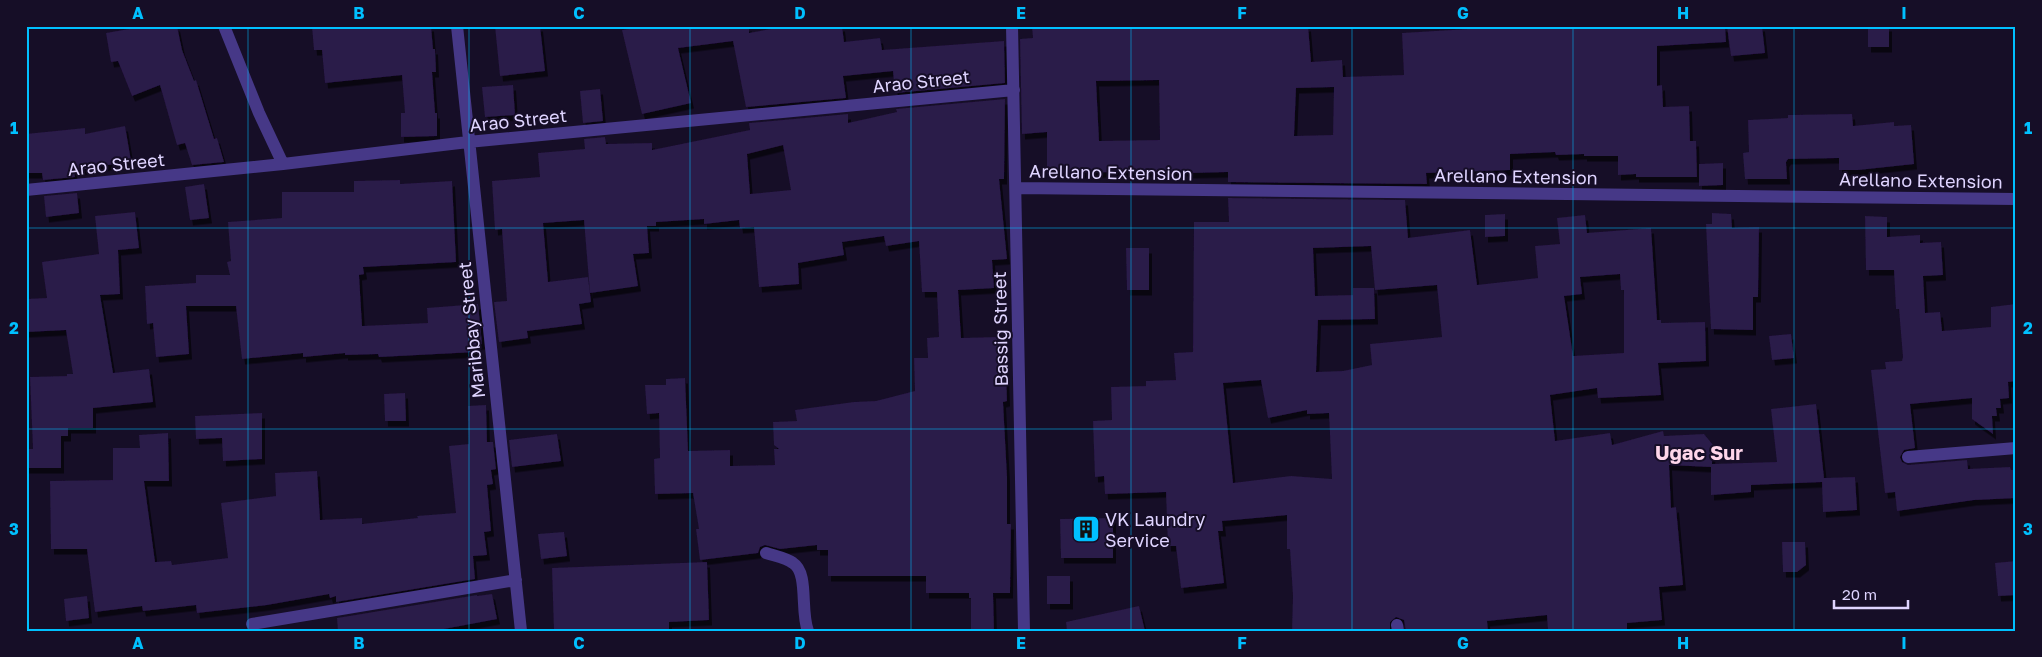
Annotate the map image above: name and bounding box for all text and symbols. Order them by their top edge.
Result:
text: A [132,3,144,23]
text: B [353,3,365,23]
text: C [573,3,585,23]
text: D [794,3,806,23]
text: E [1016,3,1026,23]
text: F [1237,3,1247,23]
text: G [1457,3,1469,23]
text: H [1677,3,1689,23]
text: I [1901,3,1907,23]
street label: Arao Street [871,65,971,97]
street label: Arao Street [468,104,568,136]
text: 1 [10,118,18,138]
text: 1 [2024,118,2032,138]
street label: Arao Street [66,148,166,180]
street label: Arellano Extension [1029,160,1193,184]
street label: Arellano Extension [1434,164,1598,188]
street label: Arellano Extension [1839,168,2003,192]
street label: Maribbay Street [453,261,489,399]
street label: Bassig Street [988,271,1012,387]
text: 2 [9,318,19,338]
text: 2 [2023,318,2033,338]
district label: Ugac Sur [1655,440,1743,464]
place label: VK Laundry Service [1105,508,1205,551]
building icon: VK Laundry Service [1071,514,1101,544]
text: 3 [9,519,19,539]
text: 3 [2023,519,2033,539]
scale bar [1834,577,1908,609]
text: 20 m [1842,585,1877,603]
text: A [132,633,144,653]
text: B [353,633,365,653]
text: C [573,633,585,653]
text: D [794,633,806,653]
text: E [1016,633,1026,653]
text: F [1237,633,1247,653]
text: G [1457,633,1469,653]
text: H [1677,633,1689,653]
text: I [1901,633,1907,653]

